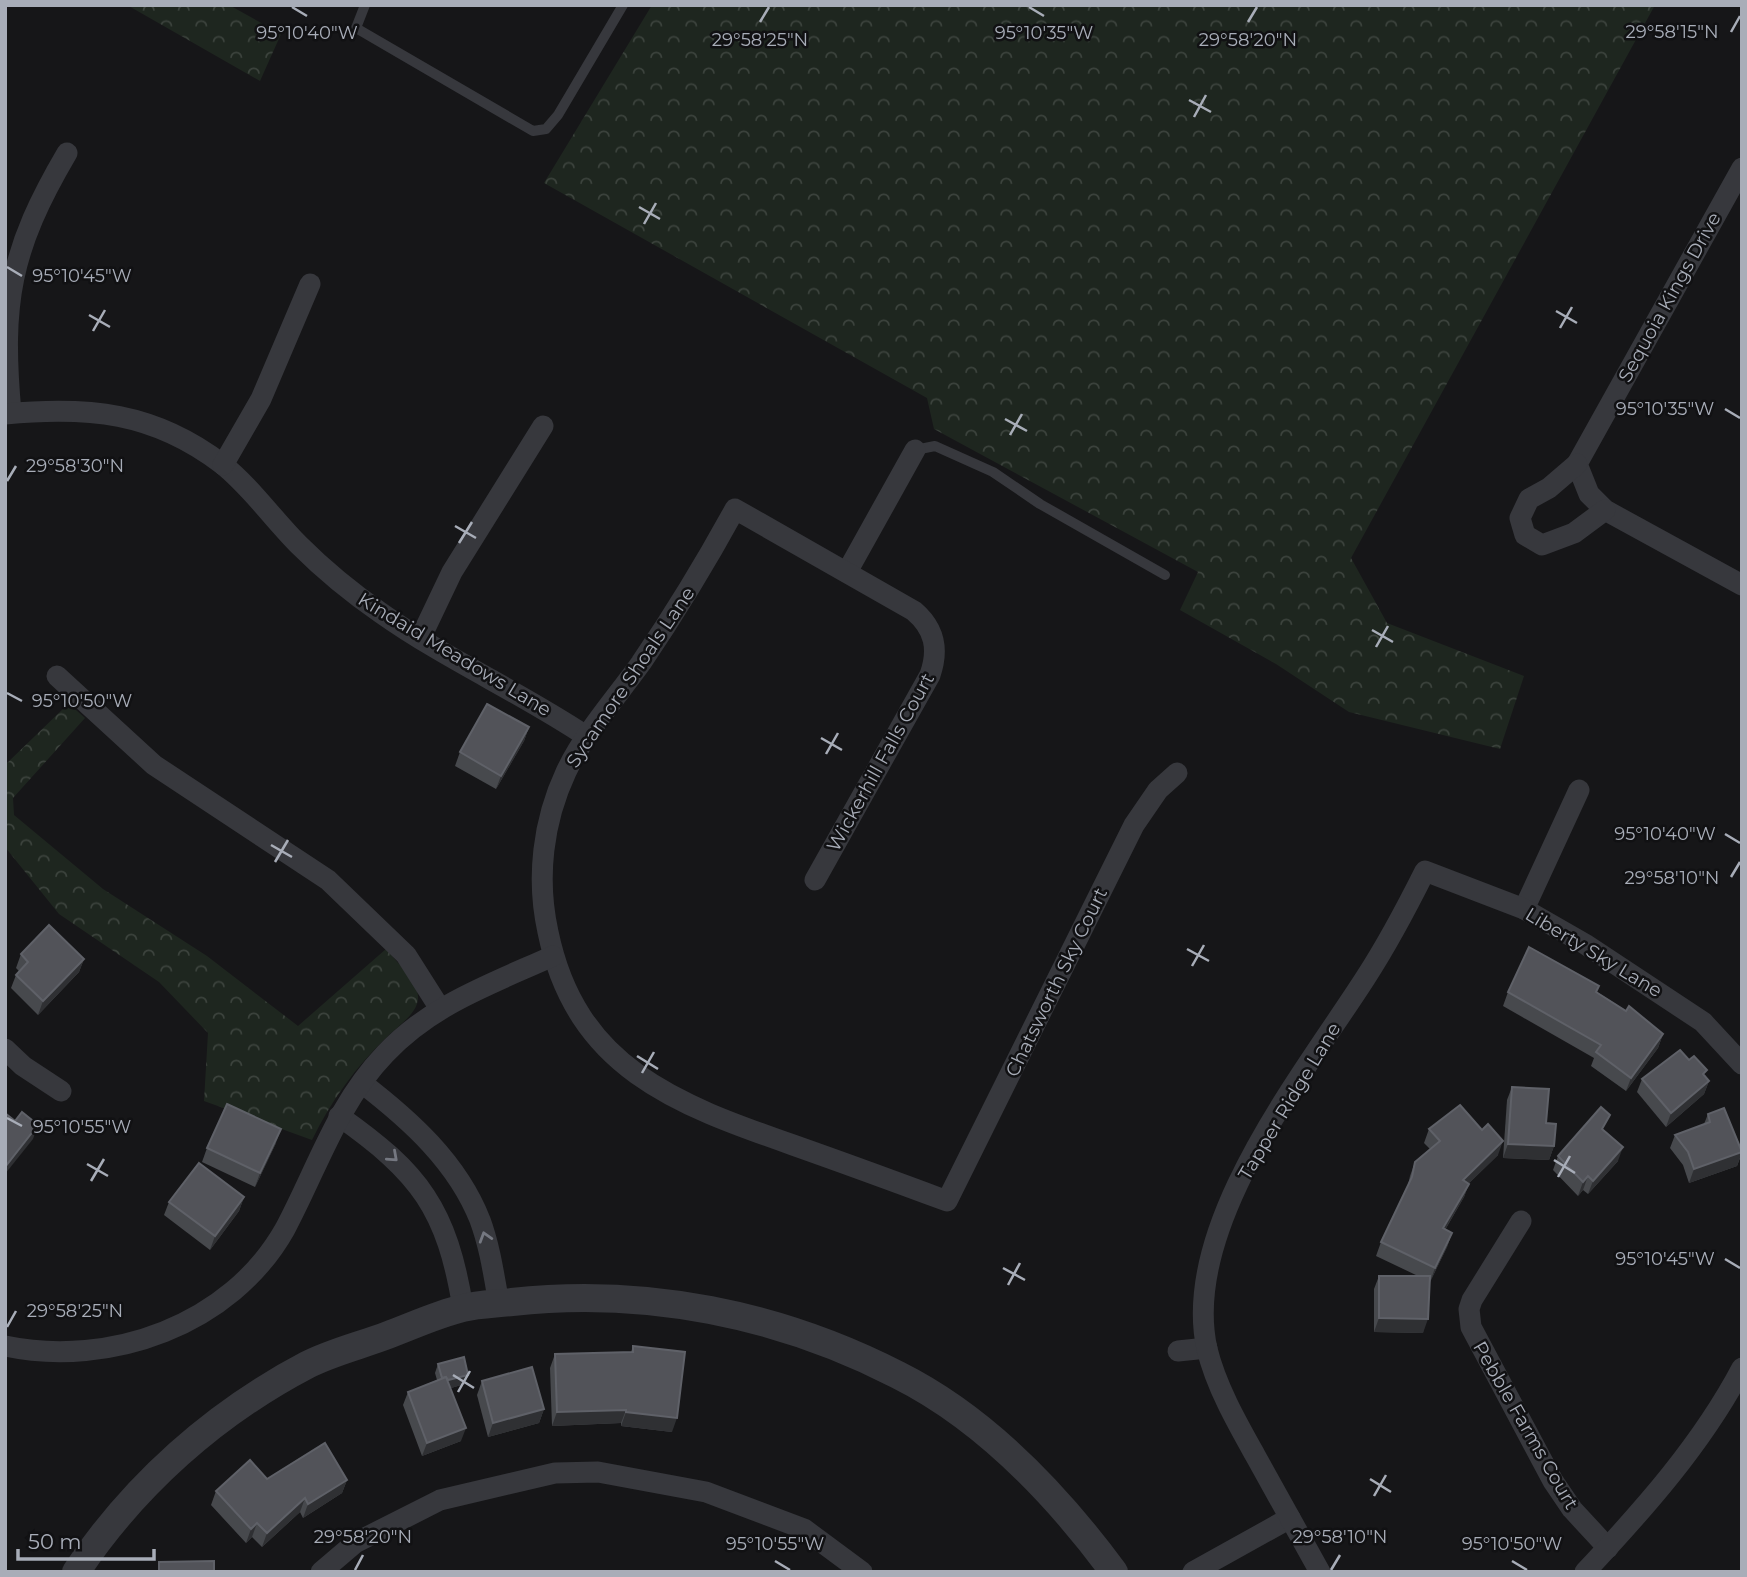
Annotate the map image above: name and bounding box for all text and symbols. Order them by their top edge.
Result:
text: 29°58'15"N [1625,21,1719,43]
text: 95°10'40"W [256,22,358,44]
text: 95°10'35"W [995,22,1093,44]
text: 29°58'25"N [712,29,808,51]
text: 29°58'20"N [1199,29,1297,51]
street label: Sequoia Kings Drive [1613,208,1726,386]
text: 95°10'45"W [32,265,132,287]
text: 95°10'35"W [1616,398,1714,420]
text: 29°58'30"N [26,455,124,477]
street label: Sycamore Shoals Lane [561,582,700,772]
street label: Kindaid Meadows Lane [354,588,555,721]
street label: Wickerhill Falls Court [822,669,939,855]
text: 95°10'50"W [32,690,132,712]
text: 95°10'40"W [1614,823,1716,845]
text: 29°58'10"N [1624,867,1720,889]
street label: Chatsworth Sky Court [1001,884,1112,1080]
street label: Liberty Sky Lane [1521,903,1666,1002]
street label: Tapper Ridge Lane [1233,1018,1345,1184]
text: 95°10'55"W [33,1116,131,1138]
one-way arrow [385,1149,398,1162]
one-way arrow [479,1231,494,1243]
text: 95°10'45"W [1615,1248,1715,1270]
text: 29°58'25"N [27,1300,123,1322]
street label: Pebble Farms Court [1468,1337,1583,1514]
scale bar [18,1518,154,1562]
text: 29°58'20"N [314,1526,412,1548]
text: 29°58'10"N [1292,1526,1388,1548]
text: 50 m [28,1529,82,1554]
text: 95°10'55"W [726,1533,824,1555]
text: 95°10'50"W [1462,1533,1562,1555]

